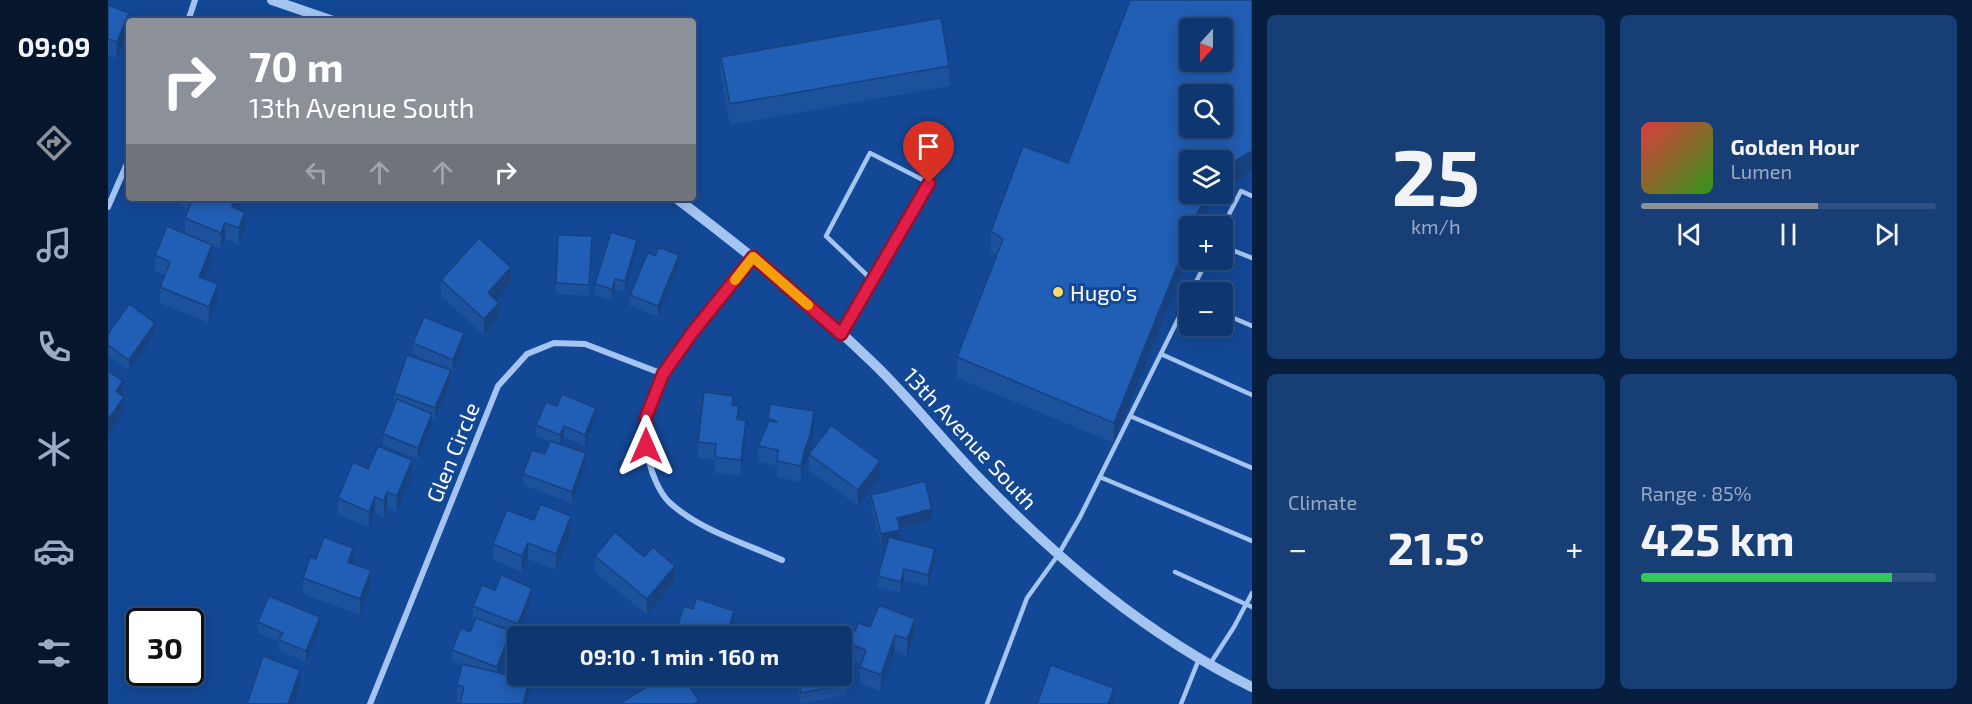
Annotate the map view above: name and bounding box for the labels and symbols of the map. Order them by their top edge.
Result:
north arrow [1179,18,1233,72]
pin [903,121,954,183]
place label: Hugo's [1070,279,1137,305]
marker: Hugo's [1051,285,1065,299]
street label: 13th Avenue South [899,362,1043,514]
street label: Glen Circle [420,398,484,506]
position arrow [614,414,678,478]
speed limit sign: 30 [126,608,204,686]

